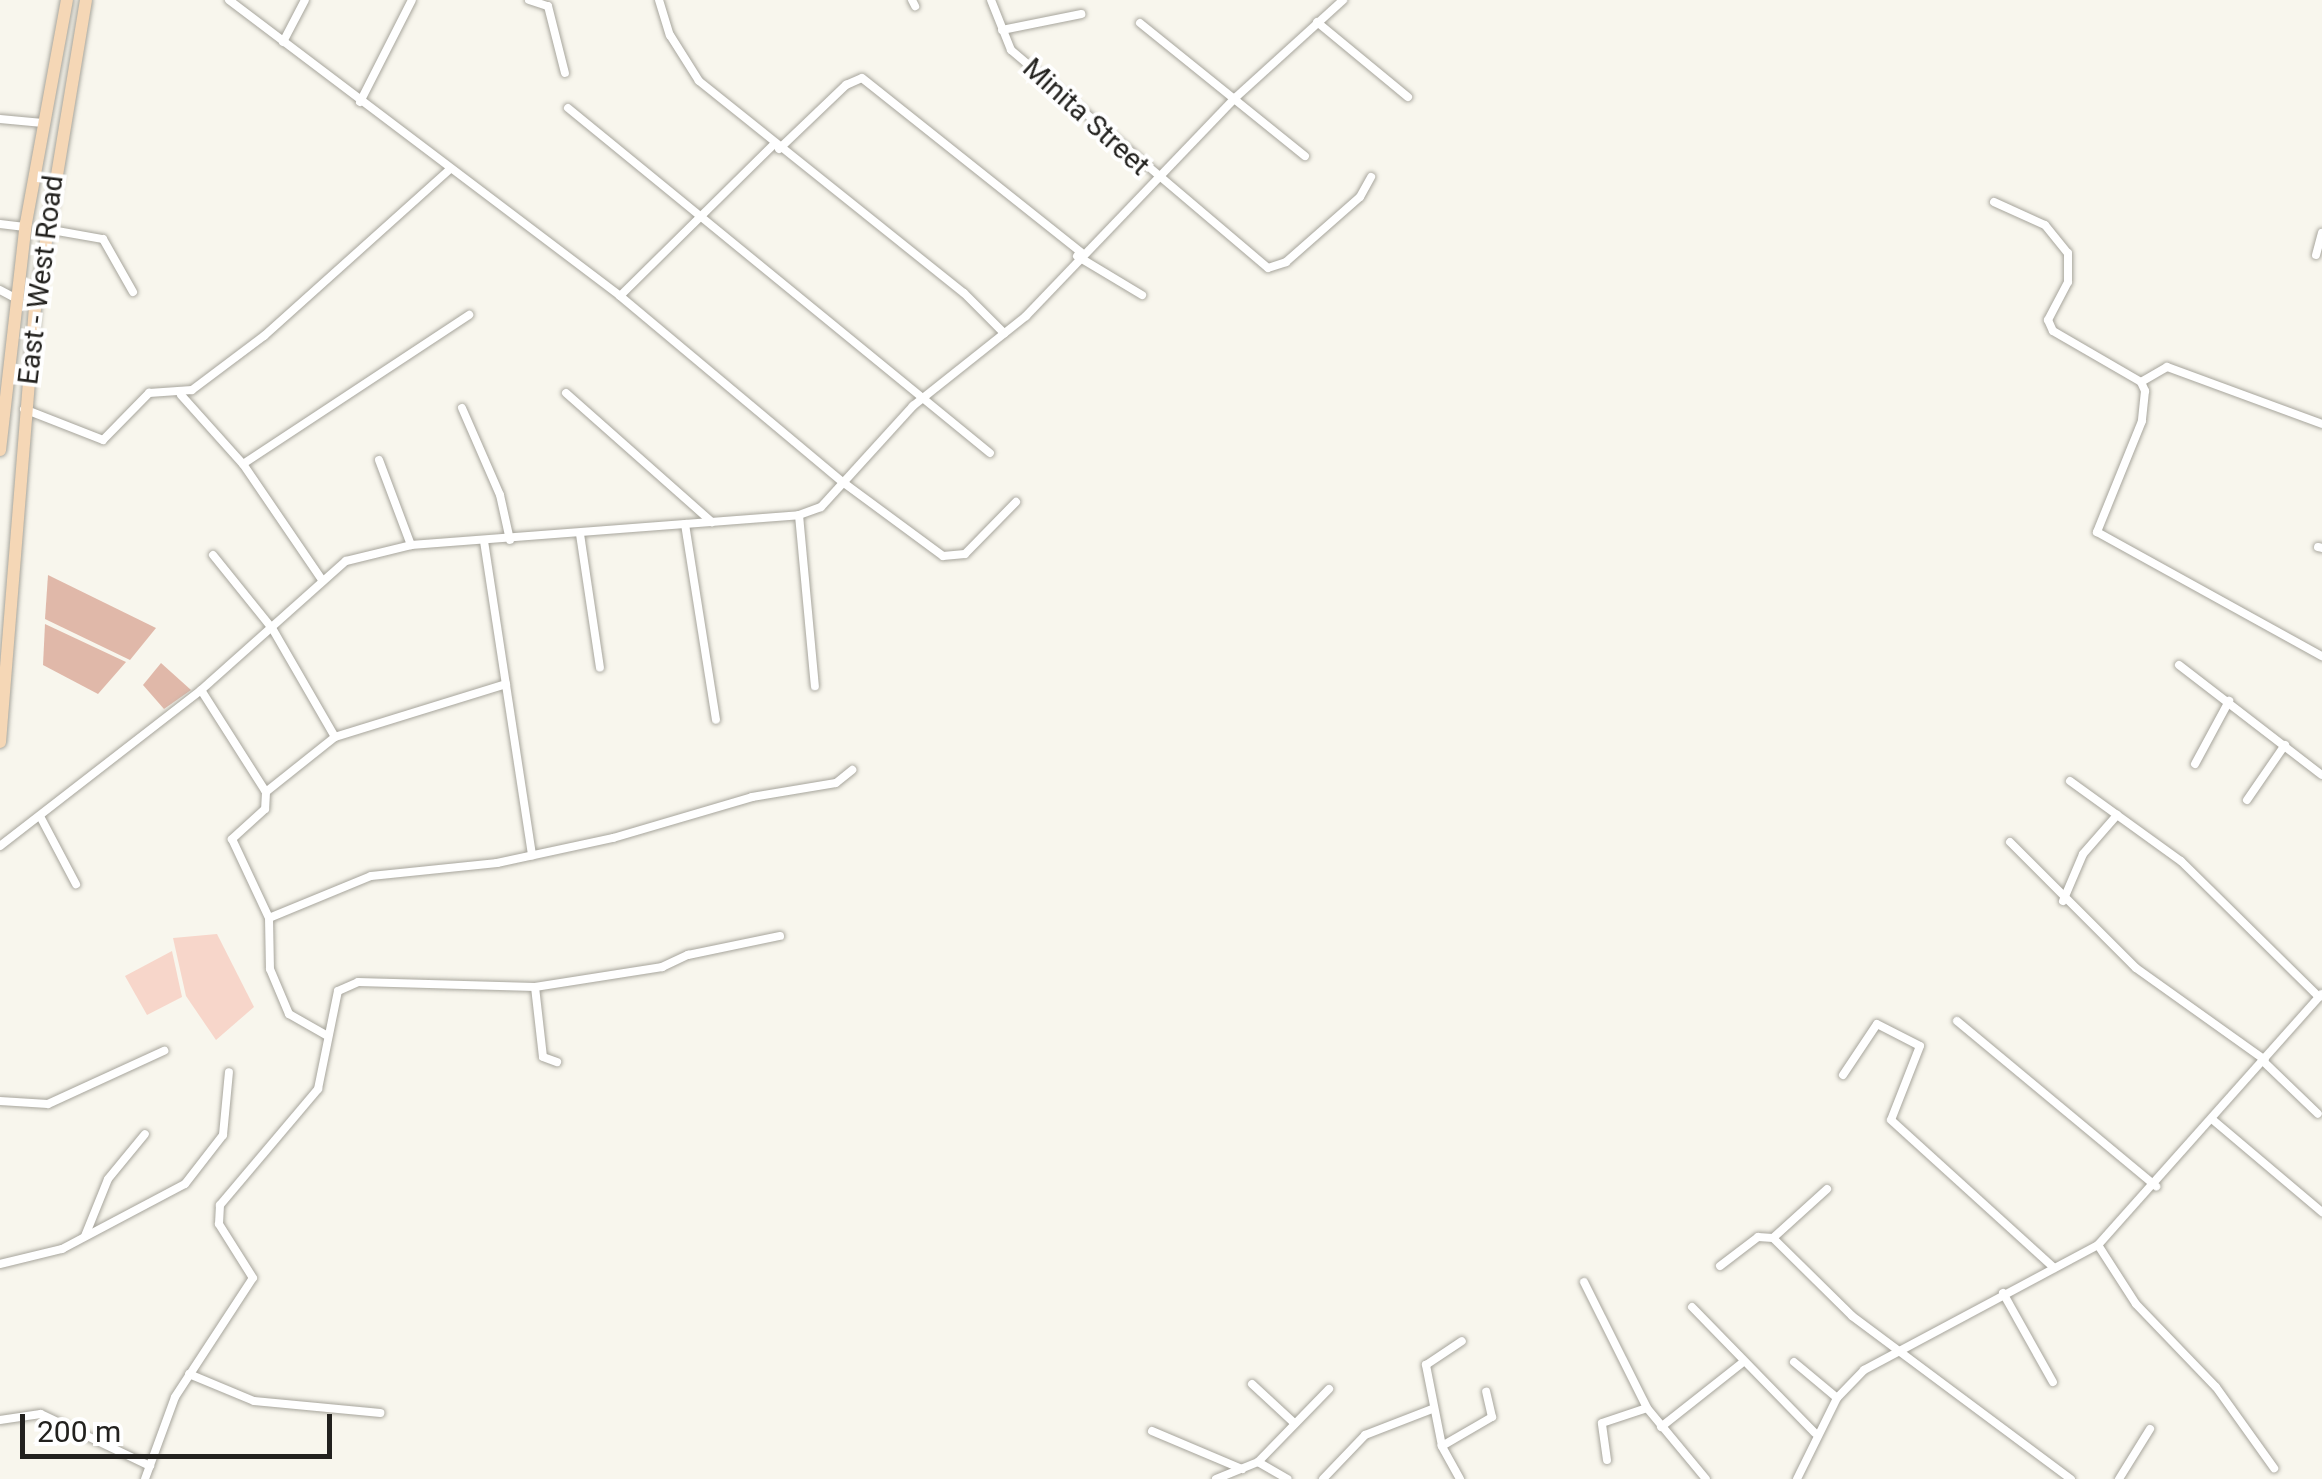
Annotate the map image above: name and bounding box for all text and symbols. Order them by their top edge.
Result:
street label: Minita Street [1016,51,1156,183]
street label: East - West Road [12,174,70,386]
scale bar [25,1394,338,1456]
text: 200 m [37,1414,121,1449]

